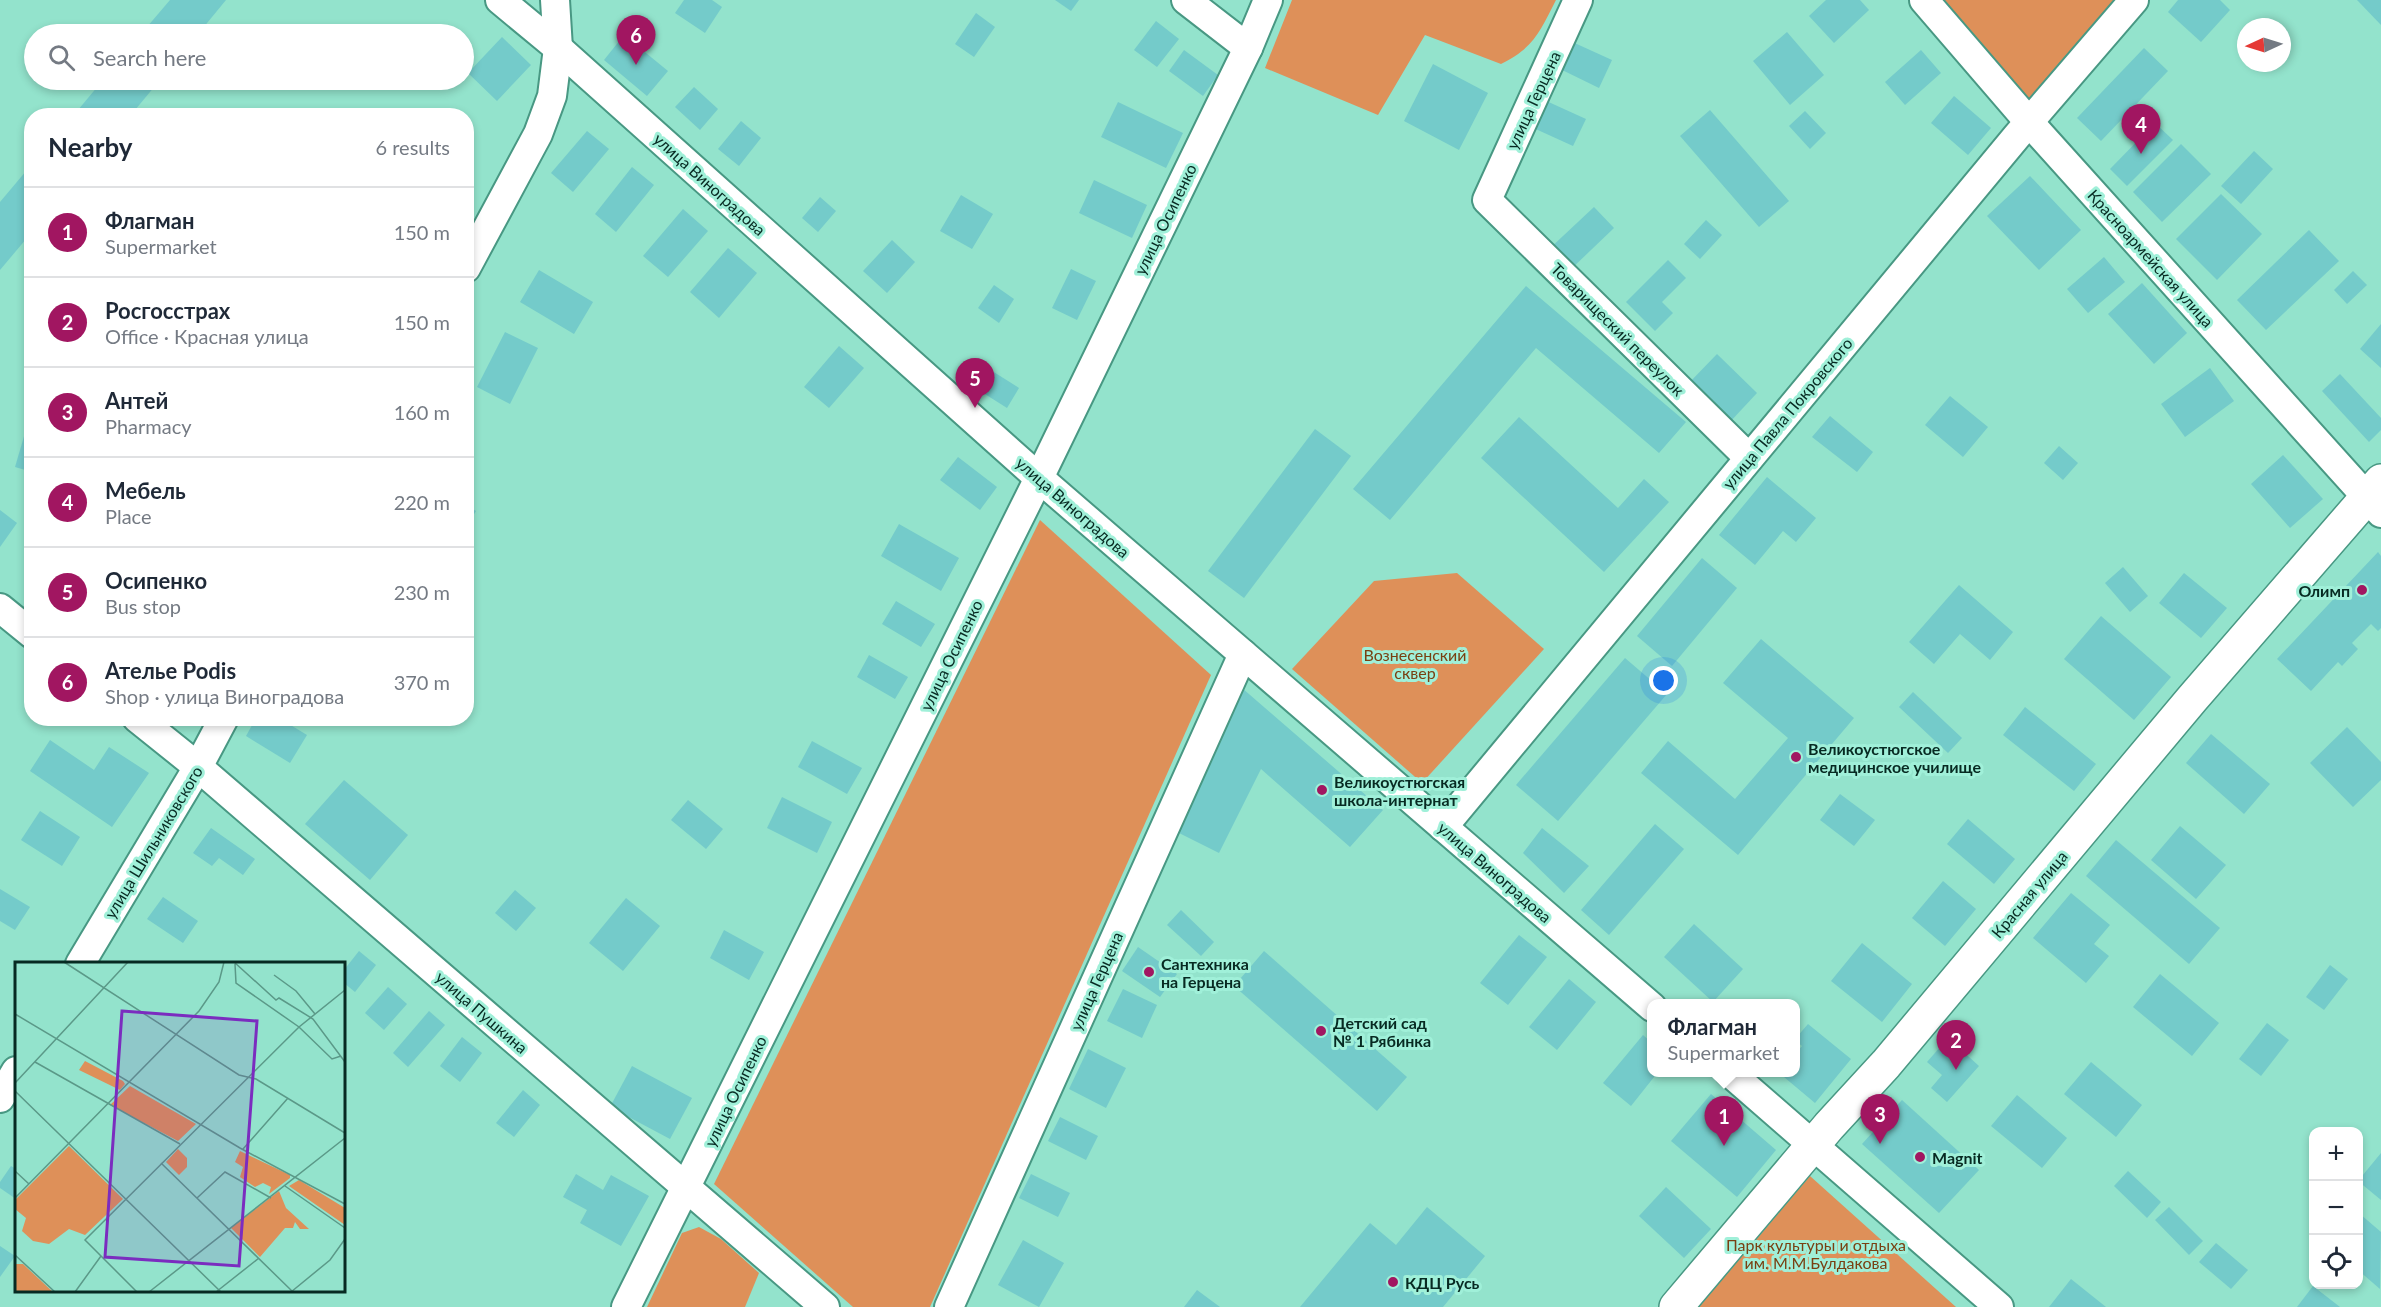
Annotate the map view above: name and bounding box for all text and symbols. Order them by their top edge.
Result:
pin: 6 [616,16,656,65]
north arrow [2237,18,2291,72]
search box [24,24,474,90]
icon: search [45,41,78,74]
text: Search here [93,44,206,71]
street label: улица Герцена [1502,48,1564,152]
pin: 4 [2122,104,2160,154]
street label: улица Виноградова [650,129,770,239]
text: Nearby [48,131,133,163]
text: 6 results [375,135,450,159]
street label: улица Осипенко [1130,161,1200,277]
street label: Красноармейская улица [2084,185,2218,331]
text: Флагман [105,207,194,234]
text: 1 [62,220,73,244]
text: 150 m [394,220,450,244]
text: Supermarket [105,234,217,258]
street label: Товарищеский переулок [1548,259,1689,400]
text: Росгосстрах [105,297,230,324]
text: 2 [62,310,73,334]
text: 150 m [394,310,450,334]
text: Office · Красная улица [105,324,309,348]
street label: улица Павла Покровского [1718,334,1856,492]
pin: 5 [956,358,994,408]
text: Антей [105,387,168,414]
text: 3 [62,400,73,424]
text: 160 m [394,400,450,424]
text: Pharmacy [105,414,192,438]
street label: улица Виноградова [1013,453,1133,561]
text: Мебель [105,477,186,504]
text: 4 [62,490,73,514]
text: 220 m [394,490,450,514]
text: Place [105,504,152,528]
text: Осипенко [105,567,207,594]
text: 5 [62,580,73,604]
text: 230 m [394,580,450,604]
place label: Олимп [2298,581,2350,600]
marker: Олимп [2355,583,2369,597]
text: Bus stop [105,594,181,618]
street label: улица Осипенко [916,597,986,713]
park label: Вознесенский сквер [1363,645,1467,682]
text: Ателье Podis [105,657,236,684]
your location [1649,666,1678,695]
text: 6 [62,670,73,694]
text: 370 m [394,670,450,694]
text: Shop · улица Виноградова [105,684,344,708]
place label: Великоустюгское медицинское училище [1808,739,1982,776]
marker: Великоустюгское медицинское училище [1789,750,1803,764]
street label: улица Шильниковского [100,762,206,922]
place label: Великоустюгская школа-интернат [1334,772,1465,809]
marker: Великоустюгская школа-интернат [1315,783,1329,797]
street label: улица Виноградова [1435,818,1555,926]
street label: Красная улица [1987,847,2071,941]
street label: улица Герцена [1066,929,1126,1033]
place label: Сантехника на Герцена [1161,954,1249,991]
inset map [15,962,345,1292]
marker: Сантехника на Герцена [1142,965,1156,979]
street label: улица Пушкина [432,967,532,1057]
popup [1647,999,1800,1077]
place label: Детский сад № 1 Рябинка [1333,1013,1431,1050]
text: Флагман [1668,1013,1757,1040]
pin: 2 [1936,1020,1976,1070]
marker: Детский сад № 1 Рябинка [1314,1024,1328,1038]
street label: улица Осипенко [700,1033,770,1149]
text: Supermarket [1668,1040,1779,1064]
pin: 3 [1860,1094,1900,1144]
pin: 1 [1704,1096,1744,1146]
map controls [2309,1127,2363,1289]
button: + [2309,1127,2363,1181]
place label: Magnit [1932,1148,1983,1167]
marker: Magnit [1913,1150,1927,1164]
button: − [2309,1181,2363,1235]
park label: Парк культуры и отдыха им. М.М.Булдакова [1726,1235,1906,1272]
button: locate [2309,1235,2363,1289]
place label: КДЦ Русь [1405,1273,1480,1292]
marker: КДЦ Русь [1386,1275,1400,1289]

